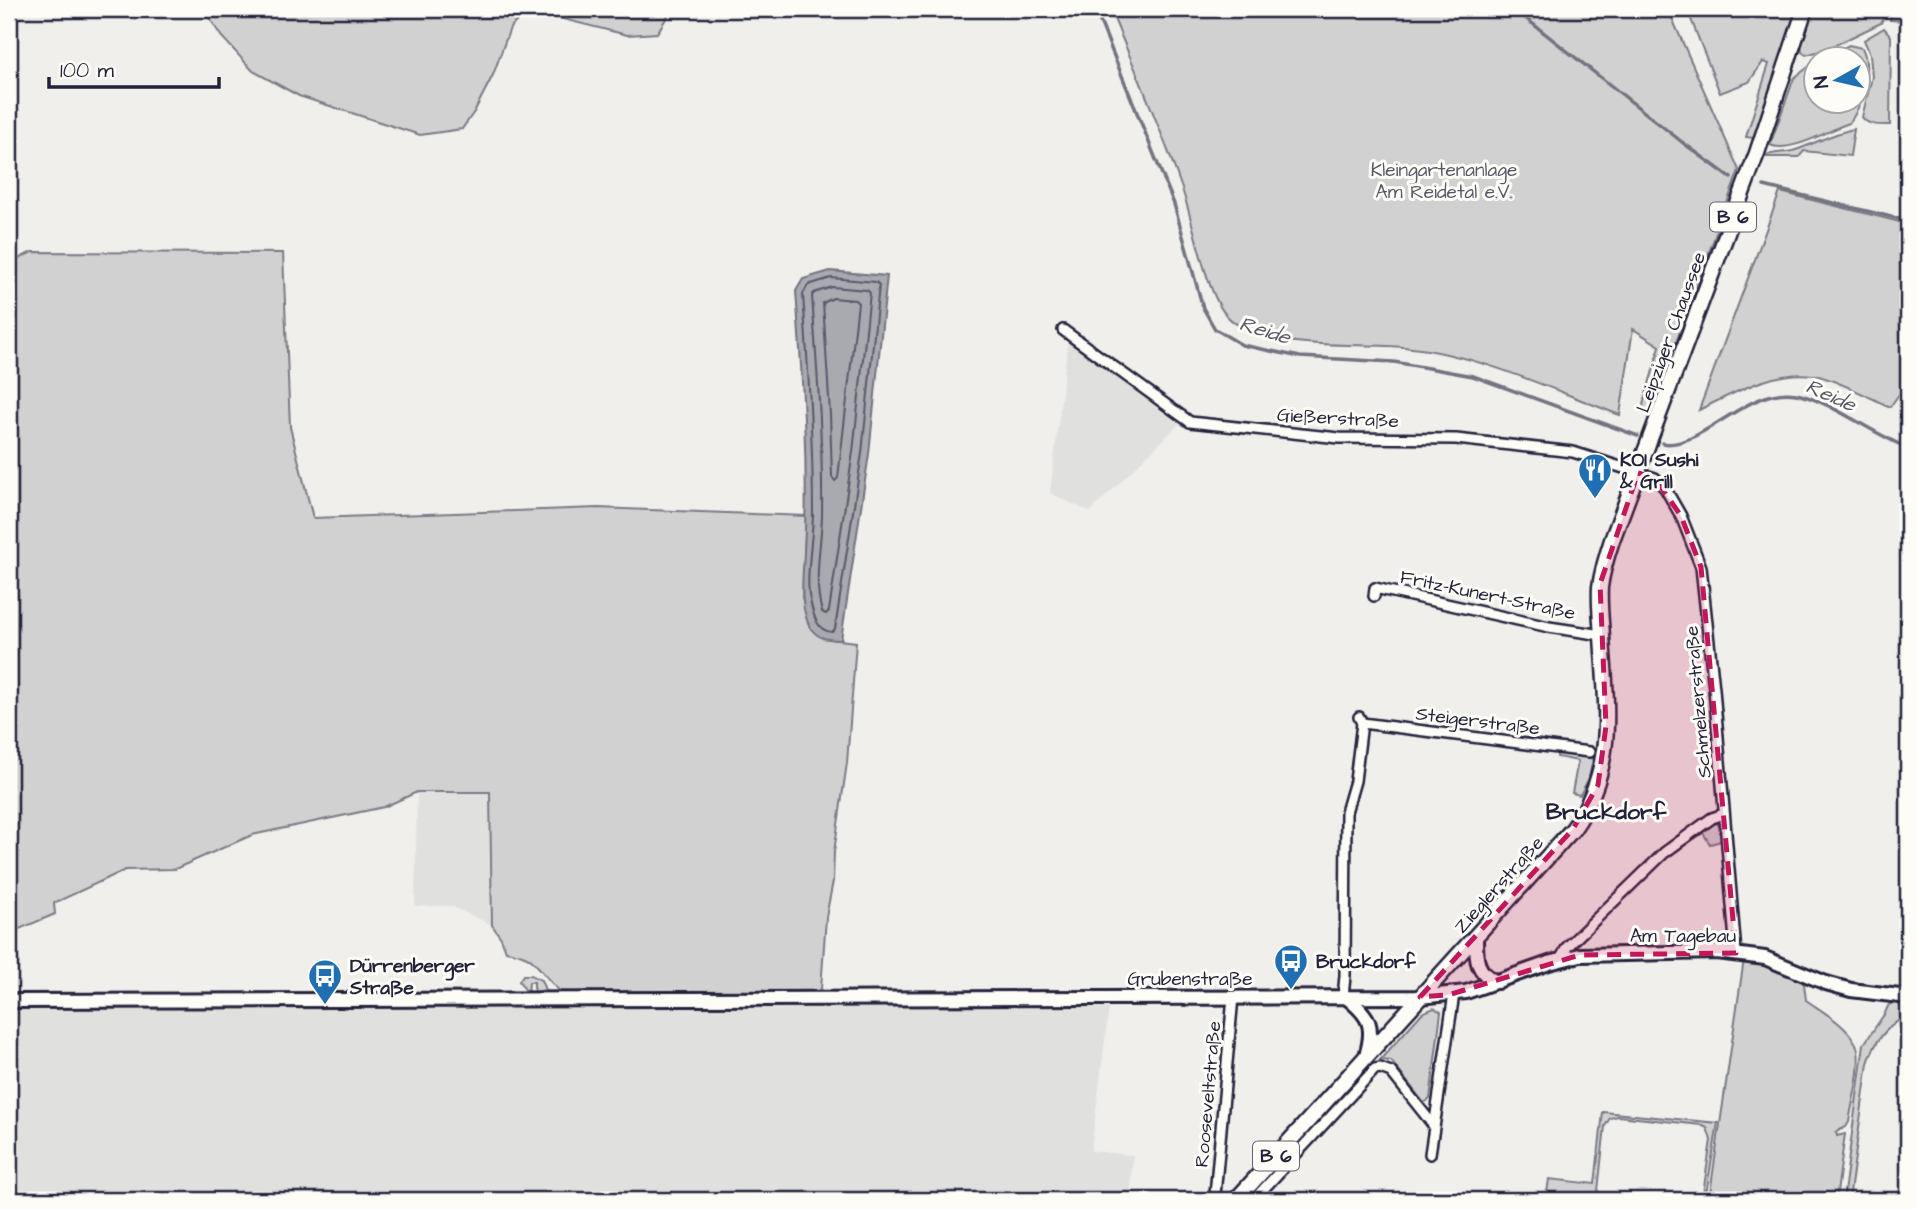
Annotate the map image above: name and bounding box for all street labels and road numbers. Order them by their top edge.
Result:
road number: B 6 [1710,202,1756,232]
street label: Leipziger Chaussee [1630,248,1714,417]
street label: Gießerstraße [1276,402,1399,435]
street label: Fritz-Kunert-Straße [1398,564,1578,627]
street label: Schmelzerstraße [1678,624,1719,779]
street label: Steigerstraße [1414,700,1541,743]
street label: Zieglerstraße [1448,830,1551,940]
street label: Am Tagebau [1630,923,1736,951]
street label: Grubenstraße [1128,966,1252,993]
street label: Rooseveltstraße [1189,1020,1228,1168]
road number: B 6 [1253,1142,1299,1170]

